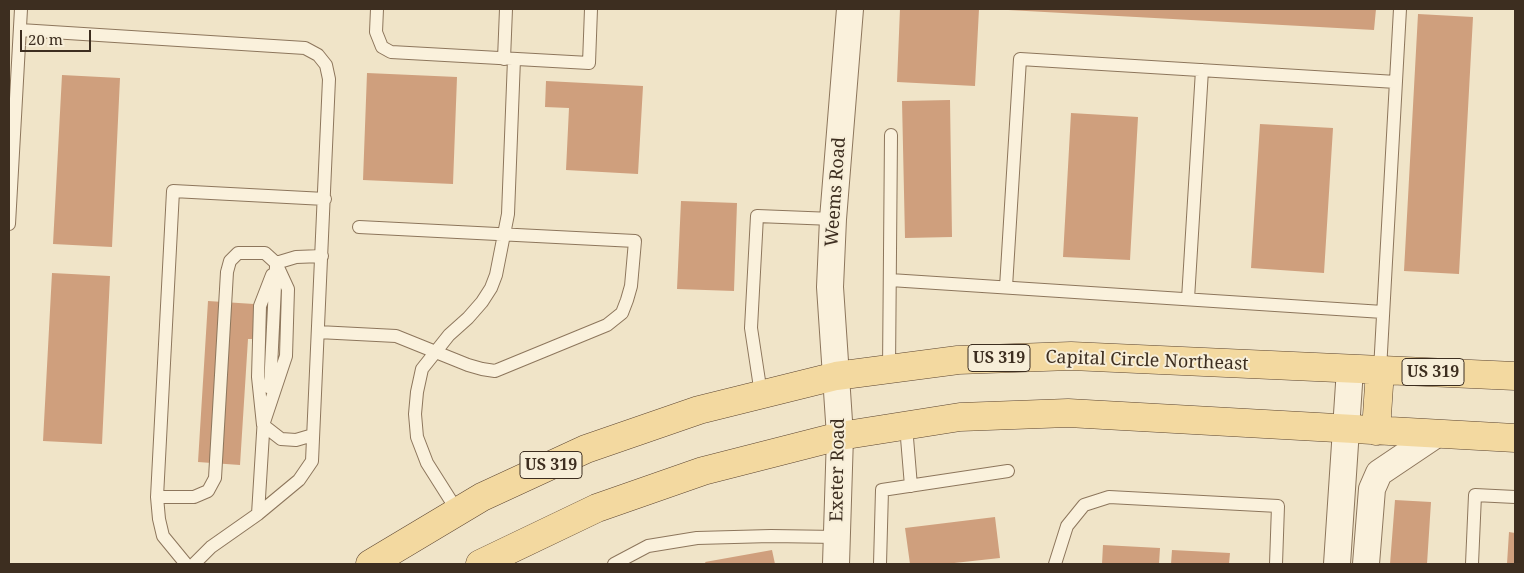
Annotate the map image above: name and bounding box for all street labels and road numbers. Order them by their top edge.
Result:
street label: Weems Road [821,136,851,248]
road number: US 319 [968,344,1030,372]
street label: Capital Circle Northeast [1045,347,1249,375]
road number: US 319 [1402,358,1464,386]
street label: Exeter Road [826,418,850,522]
road number: US 319 [520,452,582,478]

